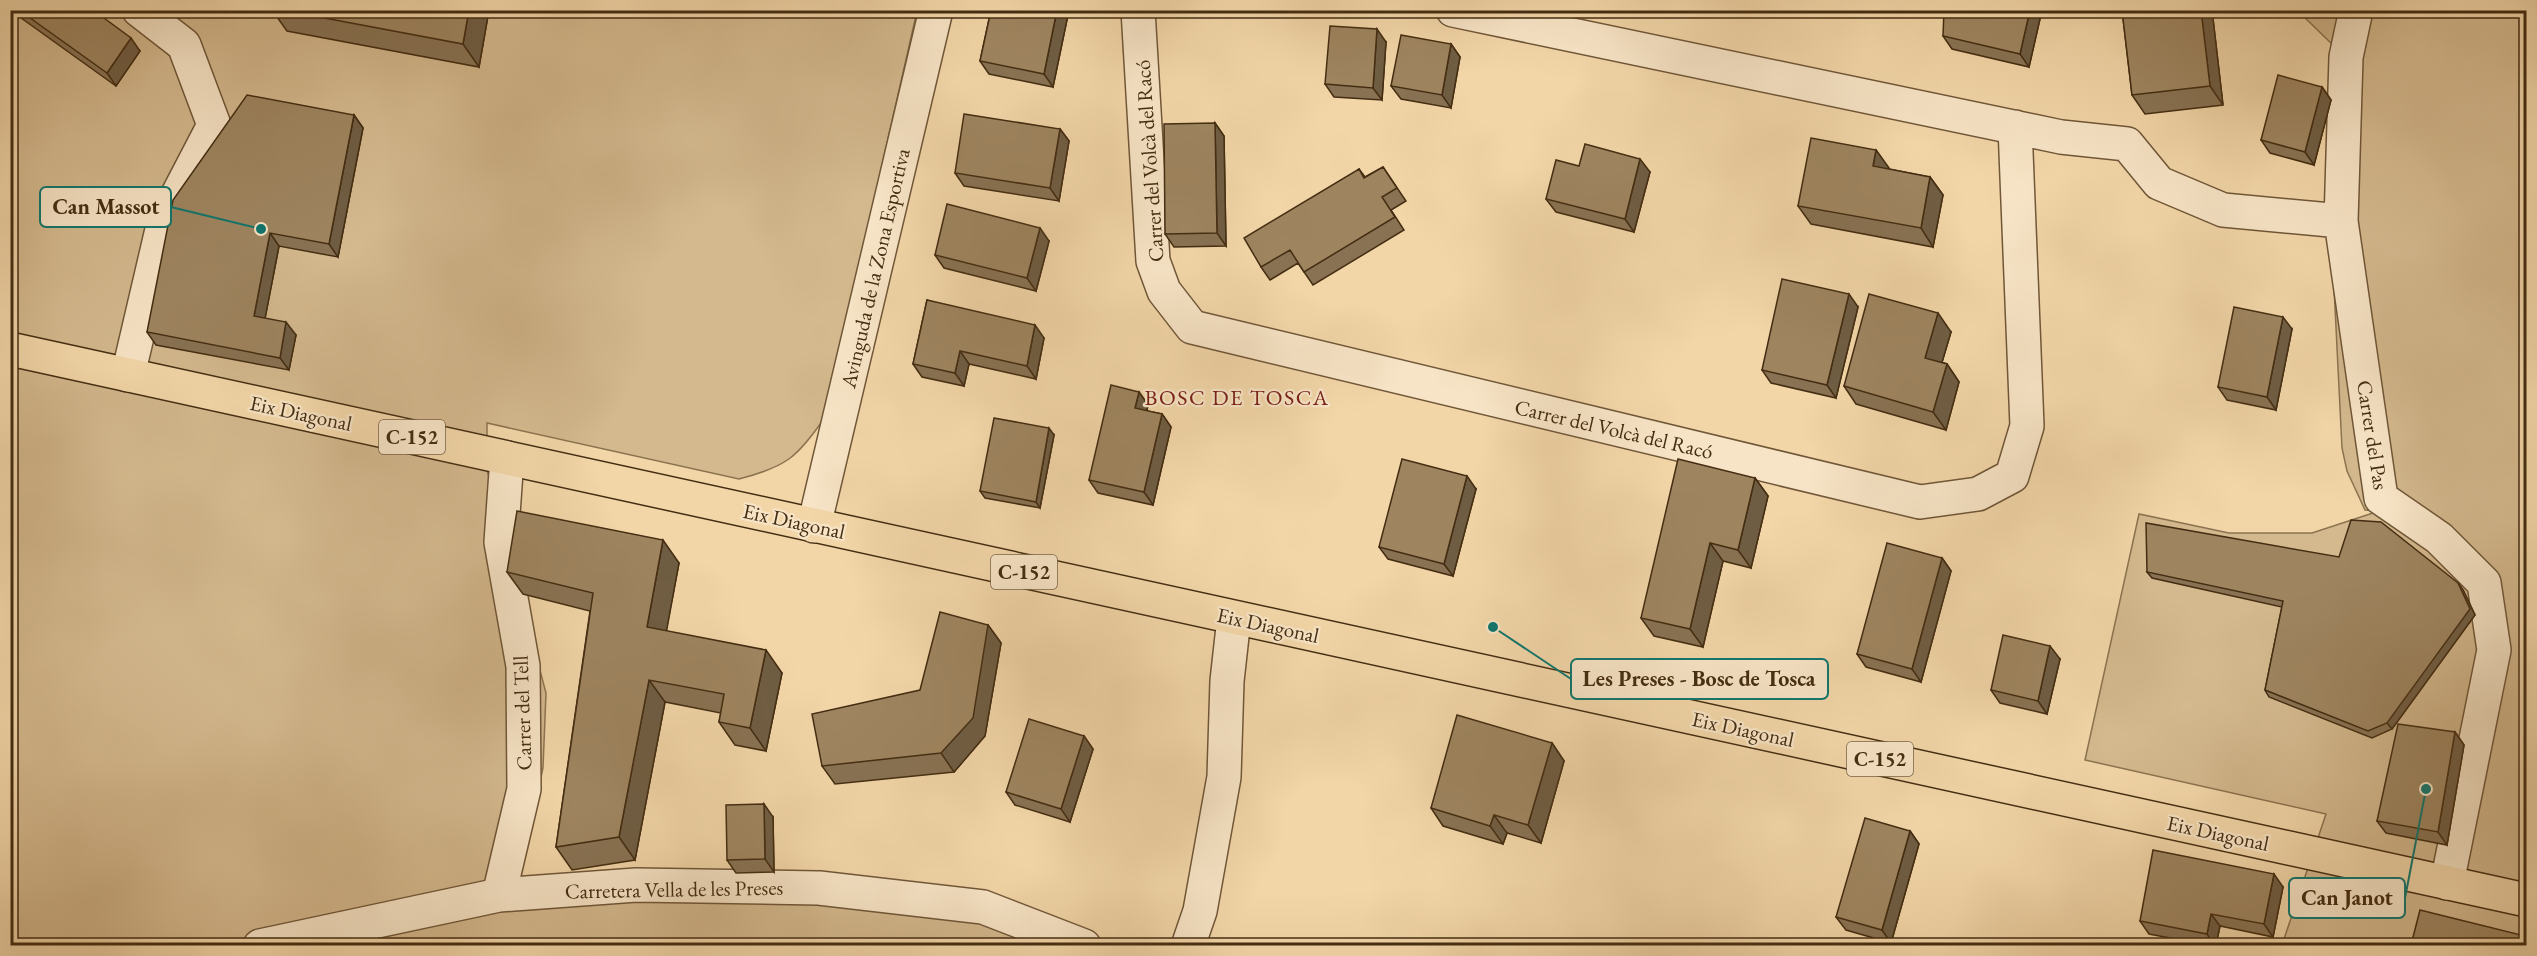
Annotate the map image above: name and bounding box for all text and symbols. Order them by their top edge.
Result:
street label: Carrer del Volcà del Racó [1128,59,1170,263]
street label: Avinguda de la Zona Esportiva [834,145,916,391]
callout: Can Massot [40,187,171,227]
text: Can Massot [53,192,160,221]
street label: Carrer del Pas [2351,378,2395,492]
district label: BOSC DE TOSCA [1144,383,1330,412]
street label: Eix Diagonal [248,389,354,437]
street label: Carrer del Volcà del Racó [1512,393,1716,465]
road number: C-152 [379,420,445,454]
street label: Eix Diagonal [741,497,847,545]
road number: C-152 [991,555,1057,589]
street label: Eix Diagonal [1215,601,1321,649]
street label: Carrer del Tell [507,655,537,771]
callout: Les Preses - Bosc de Tosca [1571,659,1828,699]
text: Les Preses - Bosc de Tosca [1582,664,1816,693]
street label: Eix Diagonal [1690,705,1796,753]
road number: C-152 [1847,742,1913,776]
street label: Eix Diagonal [2165,809,2271,857]
street label: Carretera Vella de les Preses [565,874,784,904]
callout: Can Janot [2289,878,2405,918]
text: Can Janot [2301,883,2394,912]

